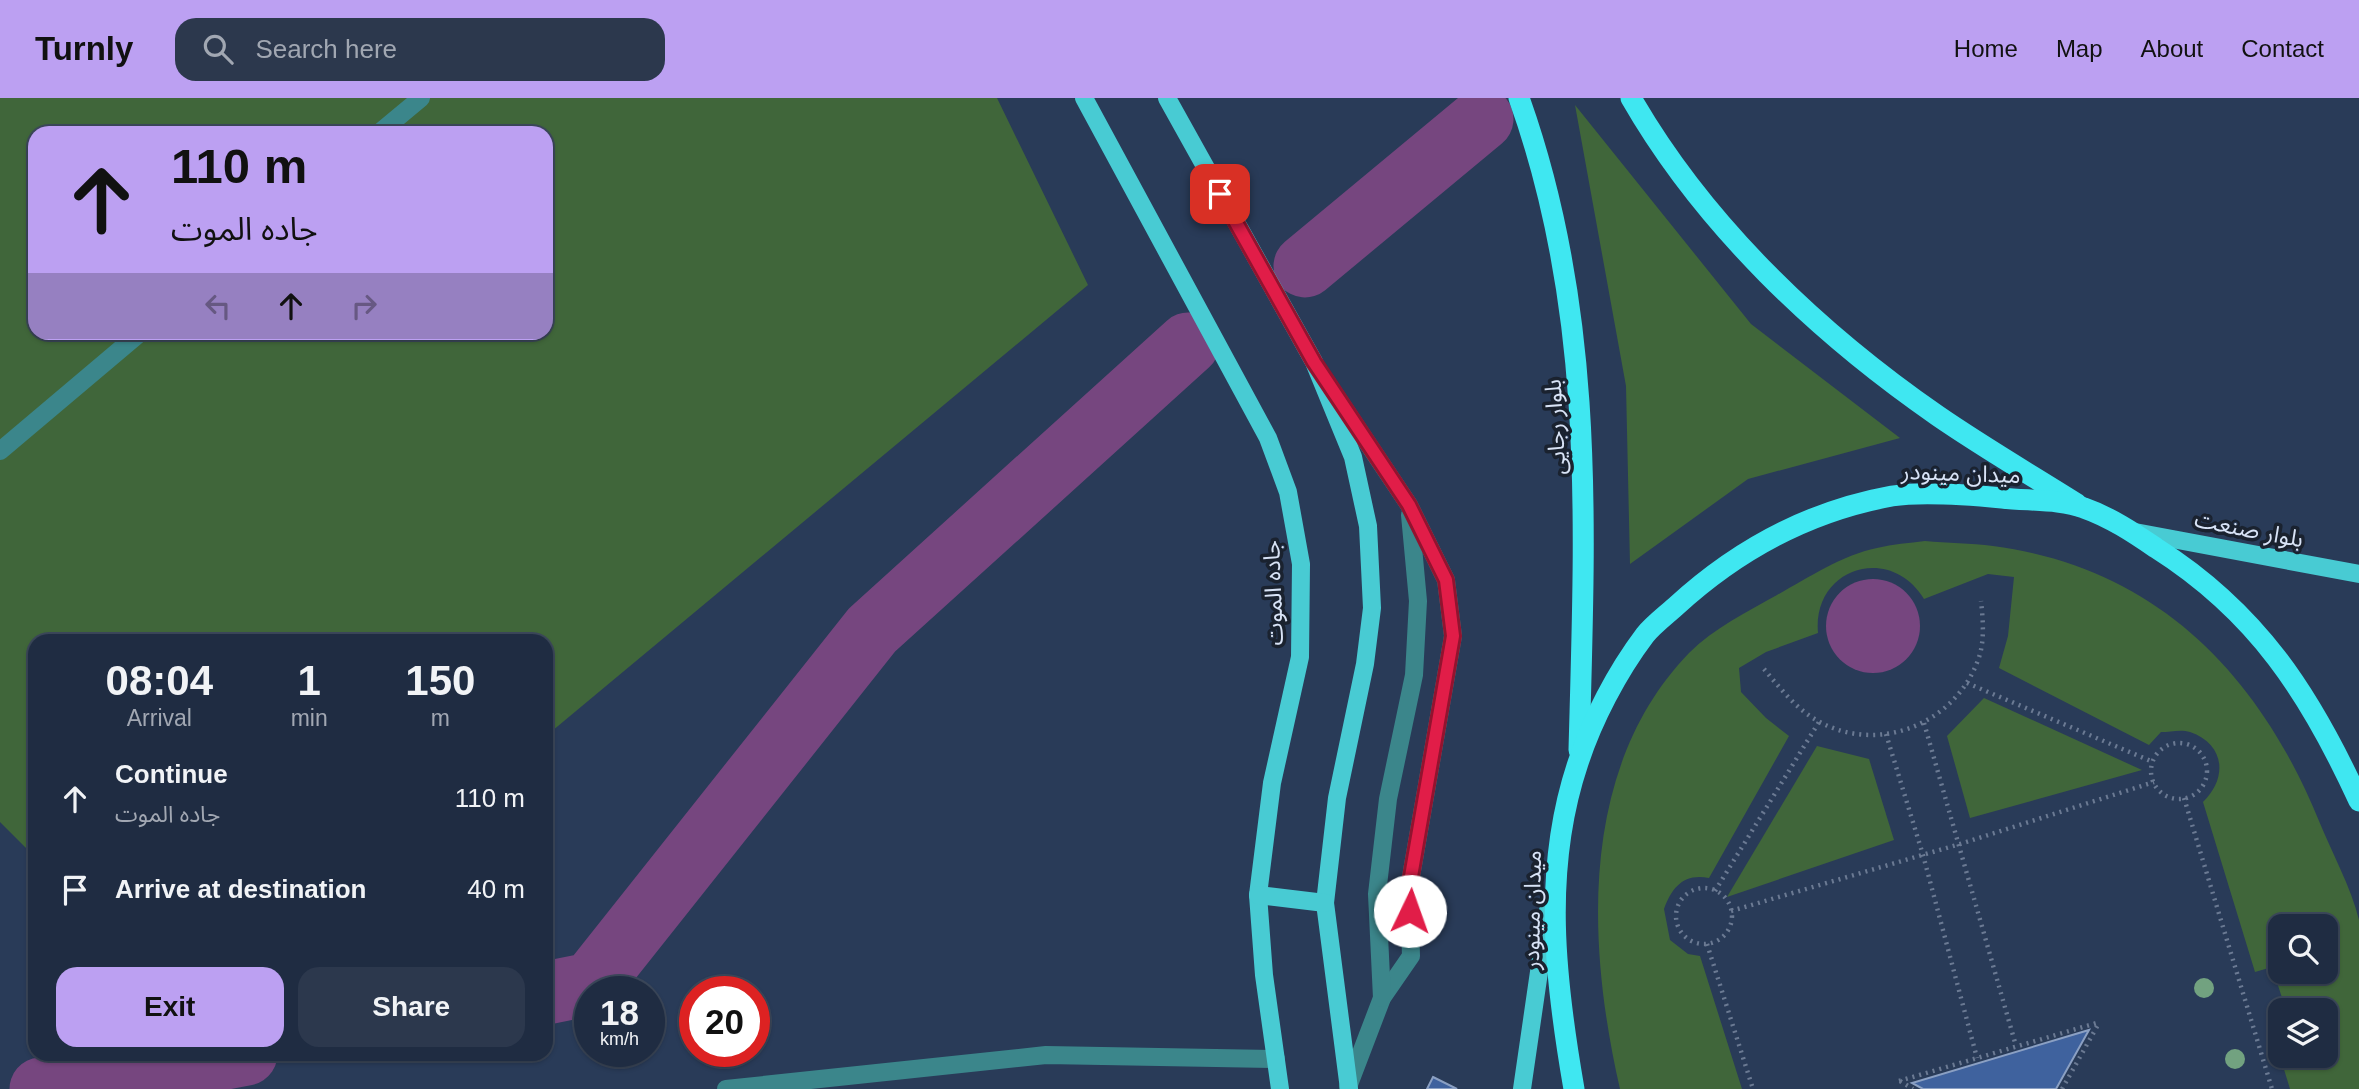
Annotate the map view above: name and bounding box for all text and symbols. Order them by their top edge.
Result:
search box [175,18,665,81]
text: Turnly [35,30,133,67]
icon: search [199,30,237,68]
text: Search here [255,34,397,64]
text: Home [1954,35,2018,62]
text: Map [2056,35,2103,62]
text: About [2141,35,2203,62]
text: Contact [2241,35,2324,62]
text: 110 m [171,139,307,193]
icon: ahead [56,154,147,245]
pin [1190,164,1250,224]
icon: arrive [1201,175,1239,213]
text: جاده الموت [171,211,318,247]
icon: left [199,287,237,325]
icon: ahead [272,287,310,325]
icon: right [345,287,383,325]
street label: بلوار رجایی [1540,378,1571,476]
street label: میدان مینودر [1900,458,2021,489]
street label: بلوار صنعت [2192,506,2305,553]
street label: جاده الموت [1258,540,1289,646]
text: 08:04 [106,657,213,704]
text: 1 [297,657,321,704]
text: 150 [405,657,475,704]
text: Arrival [127,705,192,731]
text: min [291,705,328,731]
text: m [431,705,450,731]
text: Continue [115,759,228,789]
icon: ahead [56,780,94,818]
text: 110 m [455,783,525,813]
text: جاده الموت [115,801,220,827]
street label: میدان مینودر [1518,850,1547,971]
icon: arrive [56,871,94,909]
text: Arrive at destination [115,874,366,904]
text: 40 m [467,874,525,904]
position arrow [1373,874,1447,948]
map controls [2268,914,2338,1068]
button: search [2268,914,2338,984]
button: Exit [56,967,284,1047]
button: Share [298,967,525,1047]
speed limit sign: 20 [679,976,770,1067]
text: 18 [600,993,639,1032]
button: layers [2268,998,2338,1068]
text: km/h [600,1029,639,1049]

